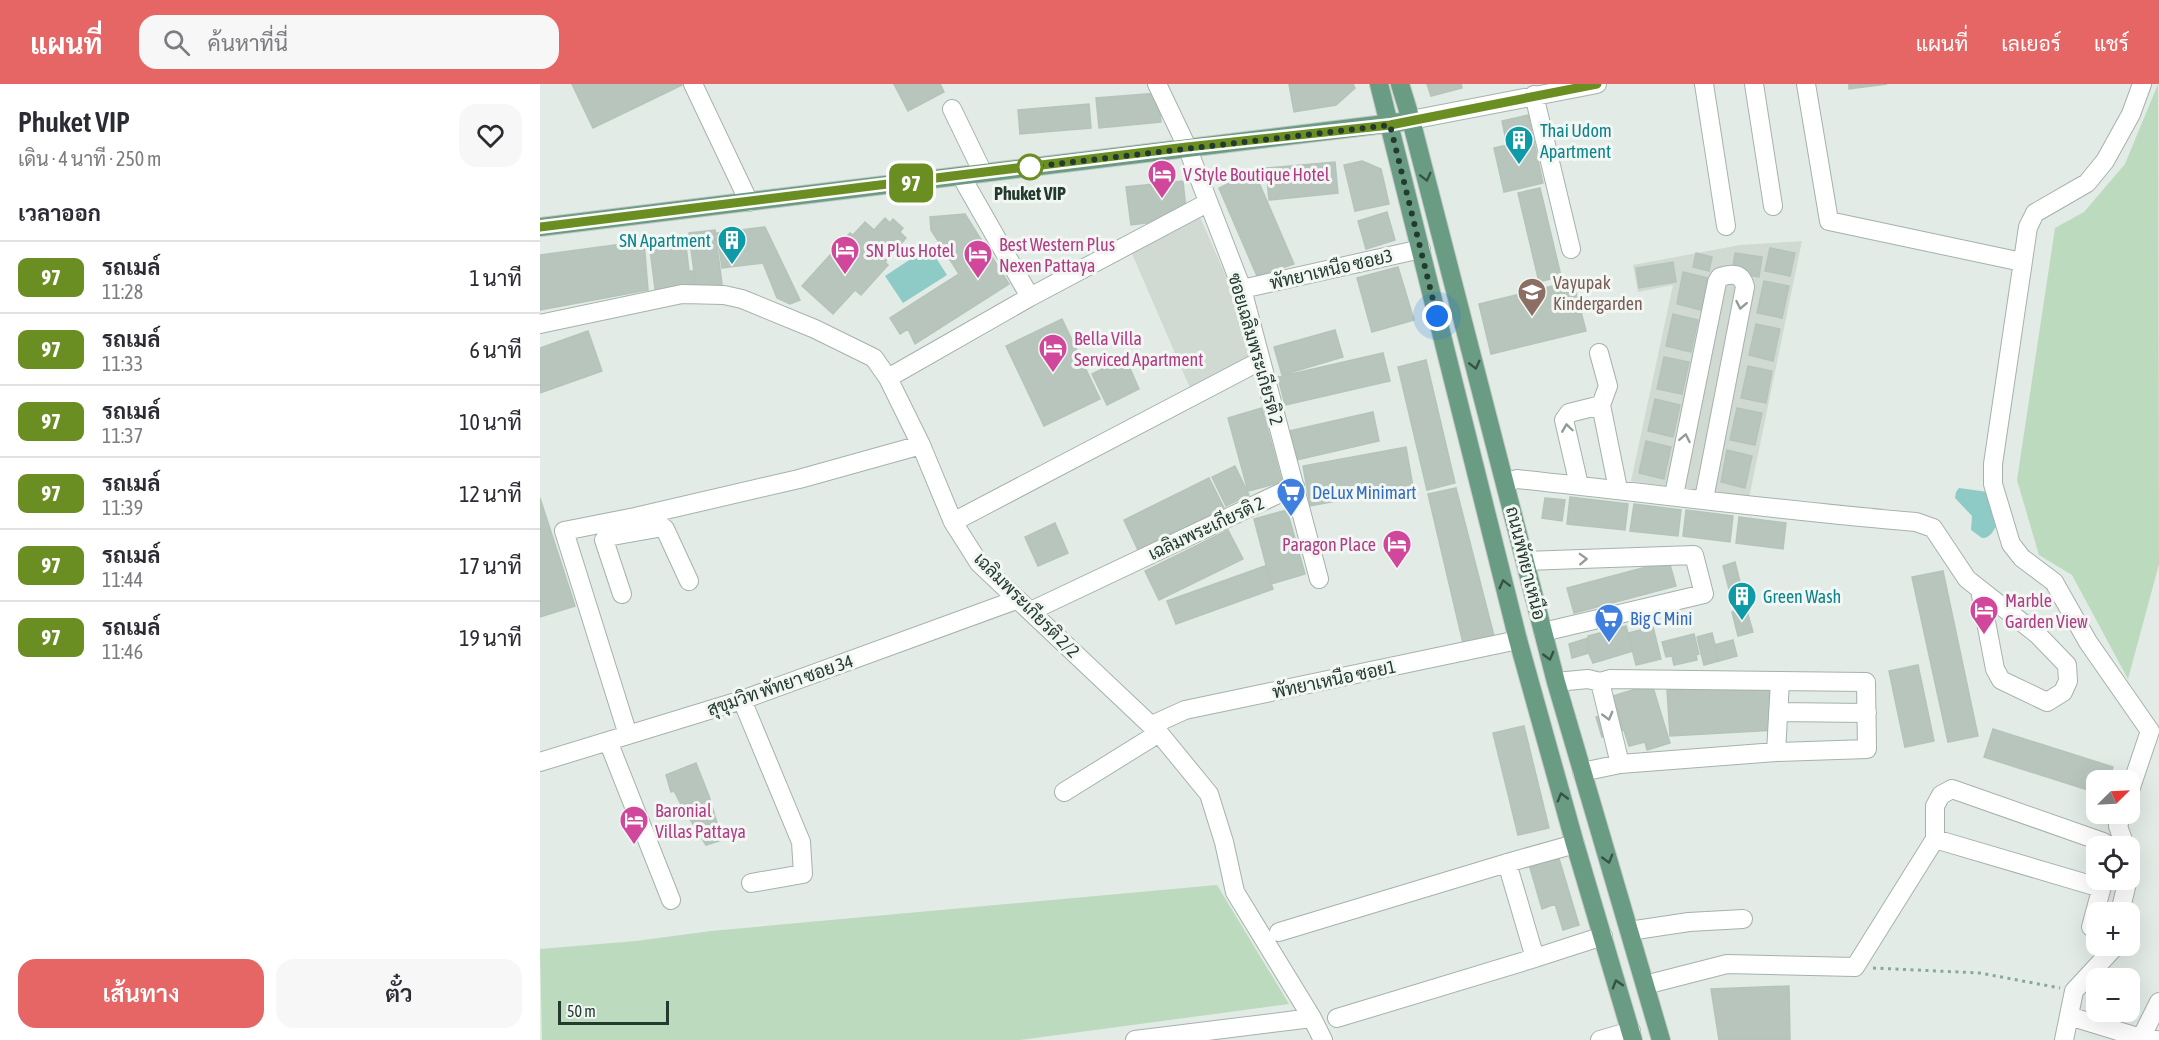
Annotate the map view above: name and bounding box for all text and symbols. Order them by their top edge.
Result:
search box [139,15,559,69]
icon: search [160,26,193,59]
text: แผนที่ [30,28,103,60]
text: ค้นหาที่นี่ [208,30,288,56]
text: แผนที่ [1916,31,1968,55]
text: เลเยอร์ [2001,31,2061,55]
text: แชร์ [2094,31,2129,55]
button: heart [459,104,522,167]
text: Phuket VIP [18,106,130,138]
place label: Thai Udom Apartment [1540,120,1612,162]
building icon: Thai Udom Apartment [1503,124,1535,166]
text: เดิน · 4 นาที · 250 m [18,147,161,170]
marker: Phuket VIP [1017,154,1043,180]
hotel icon: V Style Boutique Hotel [1146,158,1178,200]
line badge: 97 [884,164,938,202]
place label: V Style Boutique Hotel [1183,164,1330,185]
text: 97 [901,171,921,195]
one-way arrow [1419,171,1431,181]
place label: Phuket VIP [994,183,1066,204]
text: เวลาออก [18,200,101,226]
building icon: SN Apartment [716,224,748,266]
place label: SN Apartment [619,230,711,251]
hotel icon: SN Plus Hotel [829,234,861,276]
place label: Best Western Plus Nexen Pattaya [999,234,1115,276]
hotel icon: Best Western Plus Nexen Pattaya [962,238,994,280]
place label: SN Plus Hotel [866,240,955,261]
street label: พัทยาเหนือ ซอย3 [1267,244,1395,293]
text: รถเมล์ [102,254,160,280]
text: 97 [41,265,61,289]
text: 1 นาที [470,265,522,291]
street label: ซอยเฉลิมพระเกียรติ 2 [1224,270,1290,428]
place label: Vayupak Kindergarden [1553,272,1643,314]
school or university icon: Vayupak Kindergarden [1516,276,1548,318]
text: 11:28 [102,280,143,303]
one-way arrow [1735,300,1748,310]
your location [1422,301,1452,331]
text: รถเมล์ [102,326,160,352]
place label: Bella Villa Serviced Apartment [1074,328,1203,370]
hotel icon: Bella Villa Serviced Apartment [1037,332,1069,374]
text: 97 [41,337,61,361]
text: 6 นาที [470,337,522,363]
text: 11:33 [102,352,143,375]
one-way arrow [1467,360,1480,370]
text: รถเมล์ [102,398,160,424]
text: 97 [41,409,61,433]
text: 10 นาที [459,409,522,435]
text: 11:37 [102,424,143,447]
one-way arrow [1562,424,1574,433]
one-way arrow [1678,433,1691,443]
text: รถเมล์ [102,470,160,496]
supermarket icon: DeLux Minimart [1275,476,1307,518]
text: 97 [41,481,61,505]
text: 12 นาที [459,481,522,507]
place label: DeLux Minimart [1312,482,1416,503]
street label: เฉลิมพระเกียรติ 2 [1144,490,1267,564]
text: 11:39 [102,496,143,519]
street label: ถนนพัทยาเหนือ [1502,504,1551,622]
hotel icon: Paragon Place [1381,528,1413,570]
place label: Paragon Place [1282,534,1376,555]
text: รถเมล์ [102,542,160,568]
street label: เฉลิมพระเกียรติ 2/2 [970,547,1085,662]
one-way arrow [1579,552,1588,565]
text: 97 [41,553,61,577]
text: 17 นาที [459,553,522,579]
text: 11:44 [102,568,143,591]
one-way arrow [1498,579,1511,589]
building icon: Green Wash [1726,580,1758,622]
place label: Green Wash [1763,586,1841,607]
place label: Marble Garden View [2005,590,2088,632]
hotel icon: Marble Garden View [1968,594,2000,636]
supermarket icon: Big C Mini [1593,602,1625,644]
place label: Big C Mini [1630,608,1693,629]
text: รถเมล์ [102,614,160,640]
text: 97 [41,625,61,649]
text: 19 นาที [459,625,522,651]
text: 11:46 [102,640,143,663]
street label: สุขุมวิท พัทยา ซอย 34 [704,650,857,722]
one-way arrow [1542,651,1555,661]
street label: พัทยาเหนือ ซอย1 [1270,655,1398,702]
one-way arrow [1601,711,1614,721]
north arrow [2086,770,2140,824]
map controls [2086,770,2140,1022]
one-way arrow [1557,792,1569,803]
place label: Baronial Villas Pattaya [655,800,746,842]
hotel icon: Baronial Villas Pattaya [618,804,650,846]
button: locate [2086,836,2140,890]
one-way arrow [1601,853,1613,864]
button: + [2086,902,2140,956]
button: เส้นทาง [18,959,264,1028]
button: ตั๋ว [276,959,522,1028]
button: − [2086,968,2140,1022]
one-way arrow [1612,979,1624,990]
scale bar [558,998,669,1026]
text: 50 m [567,1002,596,1020]

